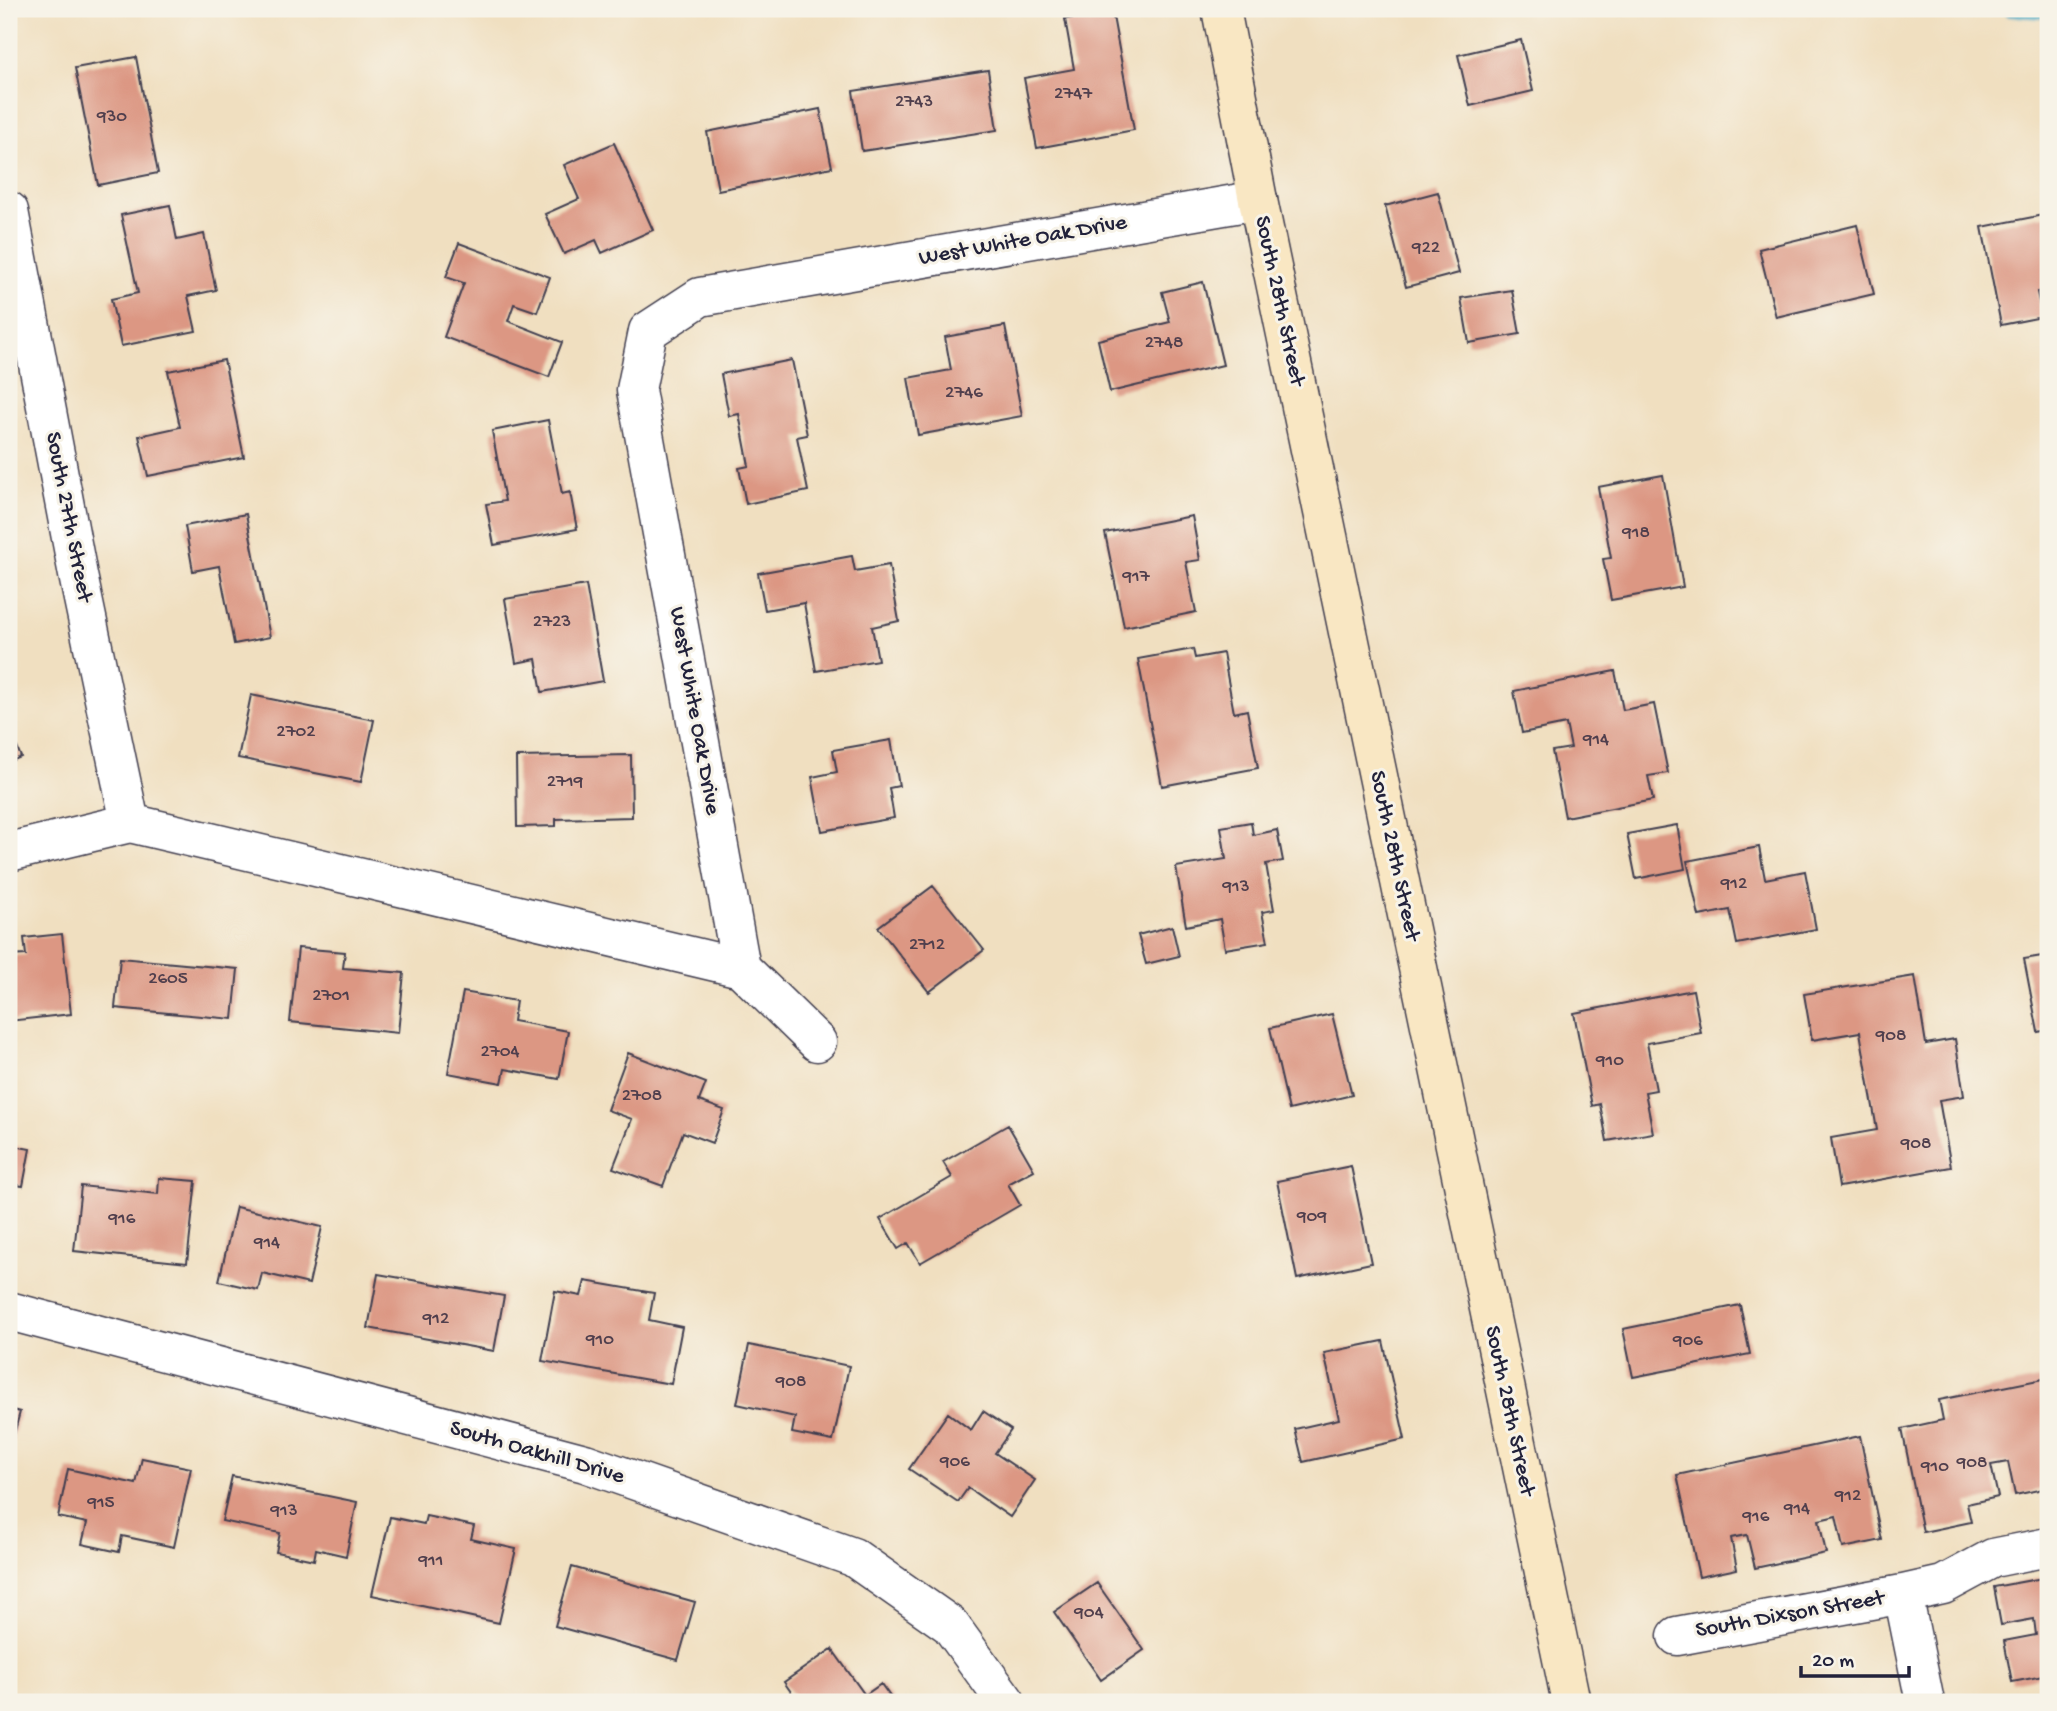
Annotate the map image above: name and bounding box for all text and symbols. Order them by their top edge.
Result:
house number: 2747 [1054,83,1093,106]
house number: 2743 [895,91,933,114]
house number: 930 [96,106,127,129]
street label: West White Oak Drive [917,209,1130,273]
street label: South 28th Street [1248,214,1311,390]
house number: 922 [1411,237,1440,260]
house number: 2748 [1145,332,1183,355]
house number: 2746 [945,382,983,405]
street label: South 27th Street [38,430,98,606]
house number: 918 [1621,522,1650,545]
house number: 917 [1121,566,1151,589]
street label: West White Oak Drive [662,605,726,818]
house number: 2723 [533,611,571,634]
house number: 2702 [276,721,316,744]
house number: 914 [1582,729,1609,752]
street label: South 28th Street [1363,769,1426,945]
house number: 2719 [547,771,584,794]
house number: 912 [1720,873,1747,896]
house number: 913 [1221,876,1250,899]
house number: 2712 [909,934,945,957]
house number: 2605 [148,968,188,991]
house number: 2701 [312,985,350,1008]
house number: 908 [1875,1025,1906,1048]
house number: 2704 [481,1041,519,1064]
house number: 910 [1595,1050,1624,1073]
house number: 2708 [622,1085,662,1108]
house number: 908 [1900,1133,1931,1156]
house number: 909 [1296,1206,1327,1229]
house number: 916 [108,1208,136,1231]
house number: 914 [253,1232,280,1255]
house number: 912 [422,1308,449,1331]
street label: South 28th Street [1478,1324,1541,1500]
house number: 910 [585,1329,614,1352]
house number: 906 [1672,1330,1703,1353]
house number: 908 [775,1371,806,1394]
street label: South Oakhill Drive [447,1415,629,1491]
house number: 906 [939,1451,970,1474]
house number: 908 [1956,1452,1987,1475]
house number: 910 [1920,1456,1949,1479]
house number: 912 [1834,1485,1861,1508]
house number: 915 [86,1492,115,1515]
house number: 914 [1783,1498,1810,1521]
house number: 913 [269,1500,298,1523]
house number: 916 [1742,1506,1770,1529]
house number: 911 [418,1550,443,1573]
street label: South Dixson Street [1694,1585,1888,1645]
house number: 904 [1073,1602,1104,1625]
scale bar [1801,1634,1910,1678]
text: 20 m [1812,1650,1854,1675]

